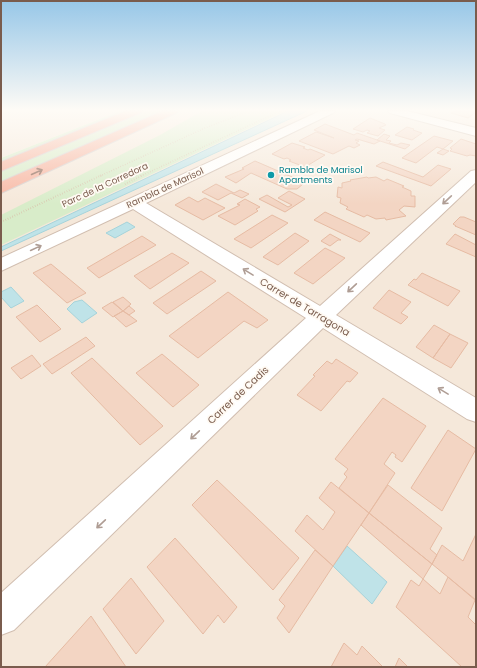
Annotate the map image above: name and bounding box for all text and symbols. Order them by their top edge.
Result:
street label: Parc de la Corredora [60,160,150,210]
place label: Rambla de Marisol Apartments [279,164,363,186]
street label: Rambla de Marisol [125,165,205,211]
one-way arrow [30,168,42,175]
marker: Rambla de Marisol Apartments [266,170,276,180]
one-way arrow [442,196,452,205]
one-way arrow [30,244,42,251]
one-way arrow [242,268,254,276]
street label: Carrer de Tarragona [257,274,353,340]
one-way arrow [346,284,357,293]
street label: Carrer de Cadis [204,363,272,427]
one-way arrow [437,386,449,394]
one-way arrow [191,430,201,439]
one-way arrow [96,519,106,529]

